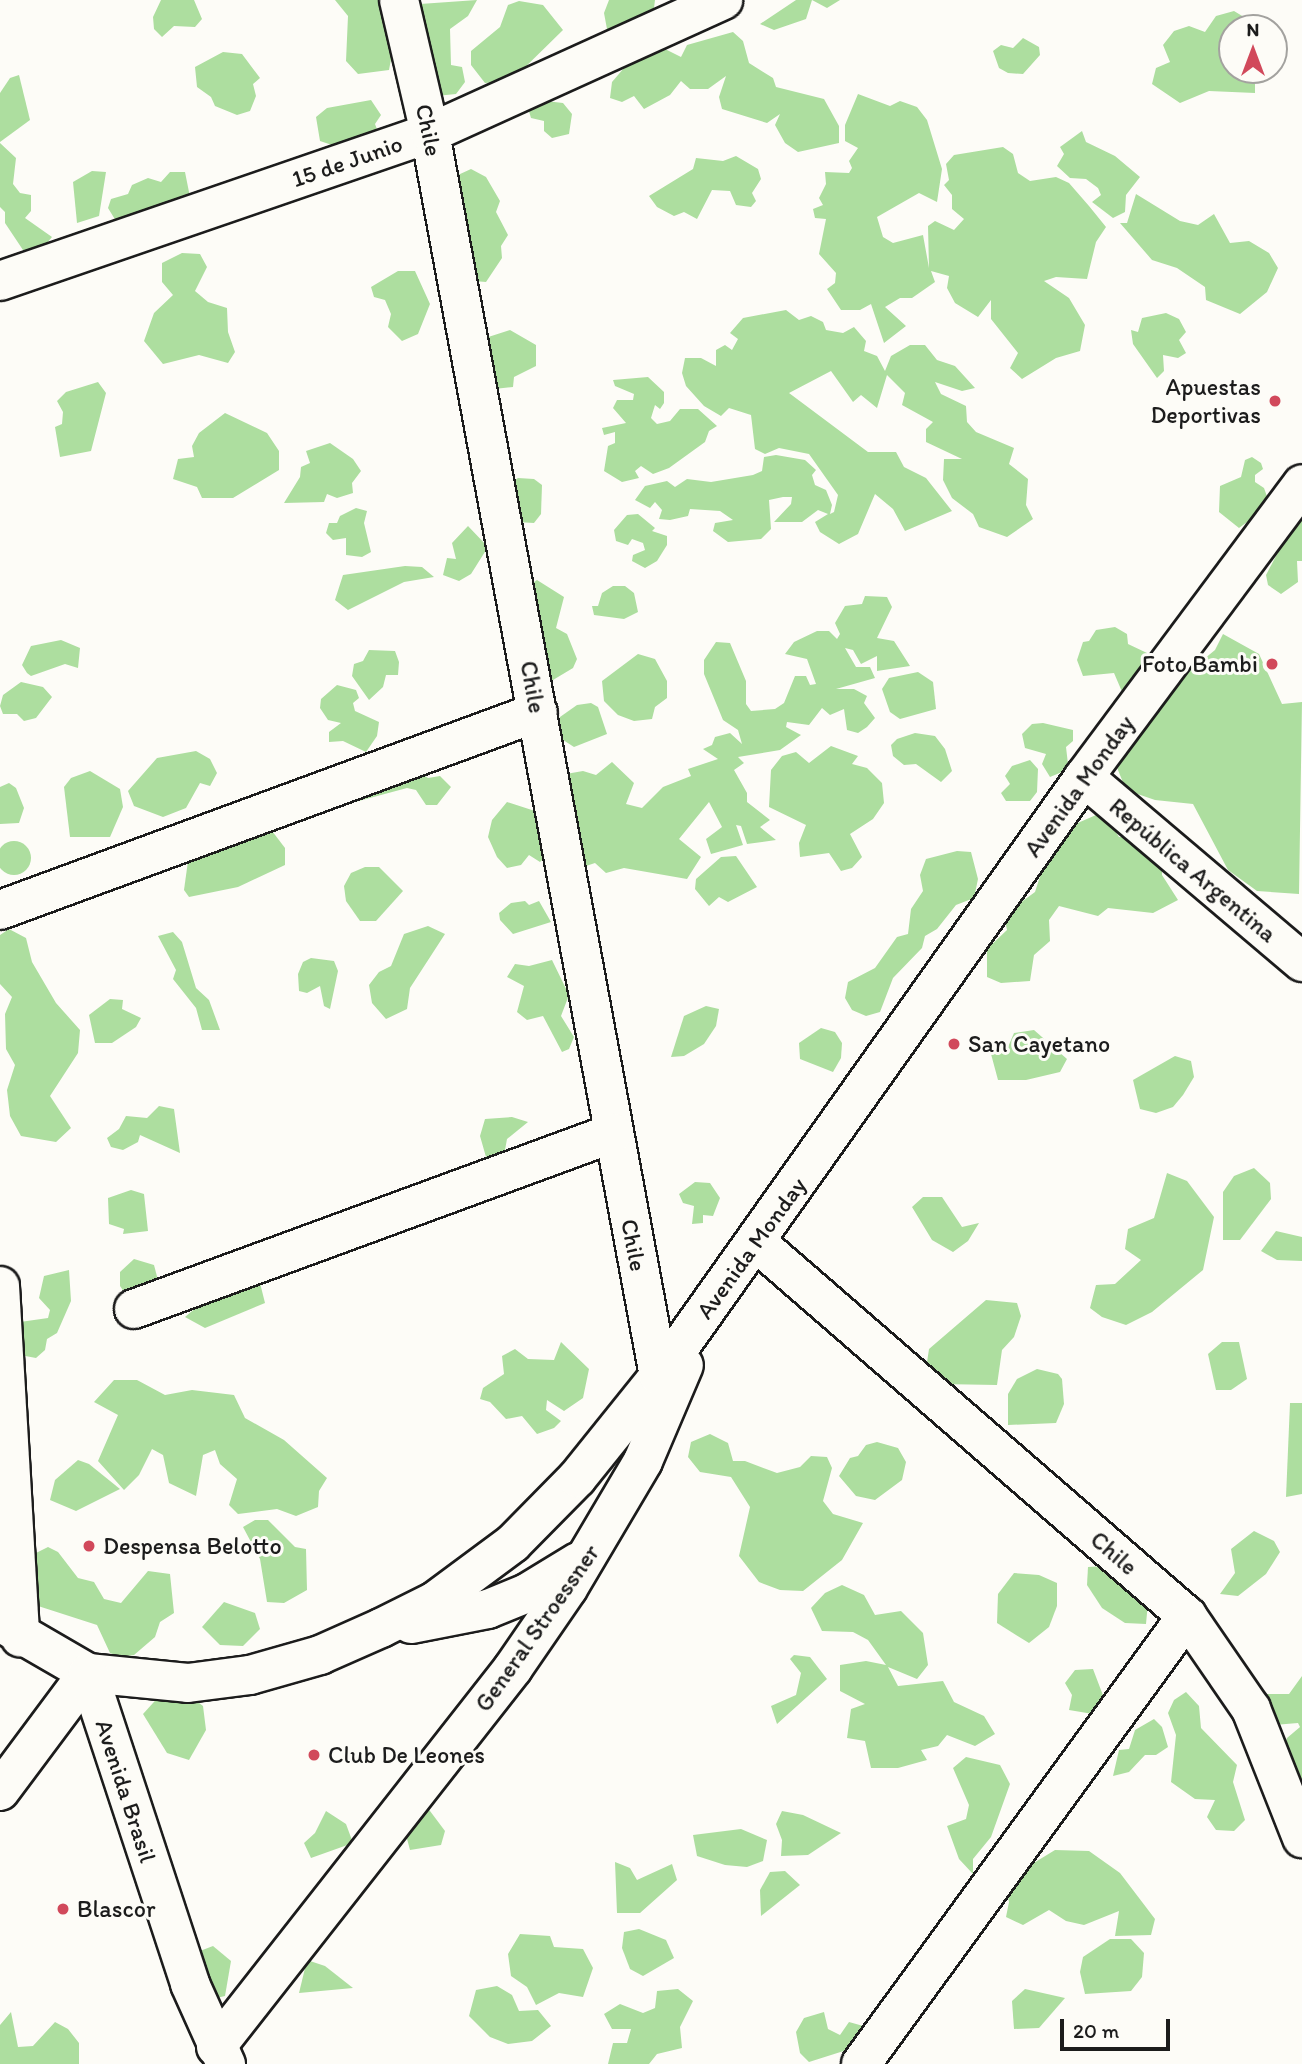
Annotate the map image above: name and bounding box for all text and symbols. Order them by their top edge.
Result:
north arrow [1218,14,1288,84]
text: N [1247,18,1259,41]
street label: Chile [409,101,449,159]
street label: 15 de Junio [288,129,406,193]
place label: Apuestas Deportivas [1150,373,1261,429]
marker: Apuestas Deportivas [1267,393,1283,409]
place label: Foto Bambi [1141,650,1258,678]
marker: Foto Bambi [1264,656,1280,672]
street label: Chile [514,659,552,715]
street label: Avenida Monday [1018,710,1140,862]
street label: República Argentina [1104,792,1282,948]
place label: San Cayetano [968,1030,1111,1058]
marker: San Cayetano [946,1036,962,1052]
street label: Avenida Monday [690,1172,812,1324]
street label: Chile [615,1216,653,1274]
street label: Chile [1085,1525,1143,1581]
place label: Despensa Belotto [103,1532,282,1560]
marker: Despensa Belotto [81,1538,97,1554]
street label: General Stroessner [469,1539,605,1717]
street label: Avenida Brasil [89,1716,163,1866]
place label: Club De Leones [328,1741,486,1769]
marker: Club De Leones [306,1747,322,1763]
place label: Blascor [77,1895,155,1923]
marker: Blascor [55,1901,71,1917]
scale bar [1064,2004,1174,2048]
text: 20 m [1073,2018,1119,2043]

